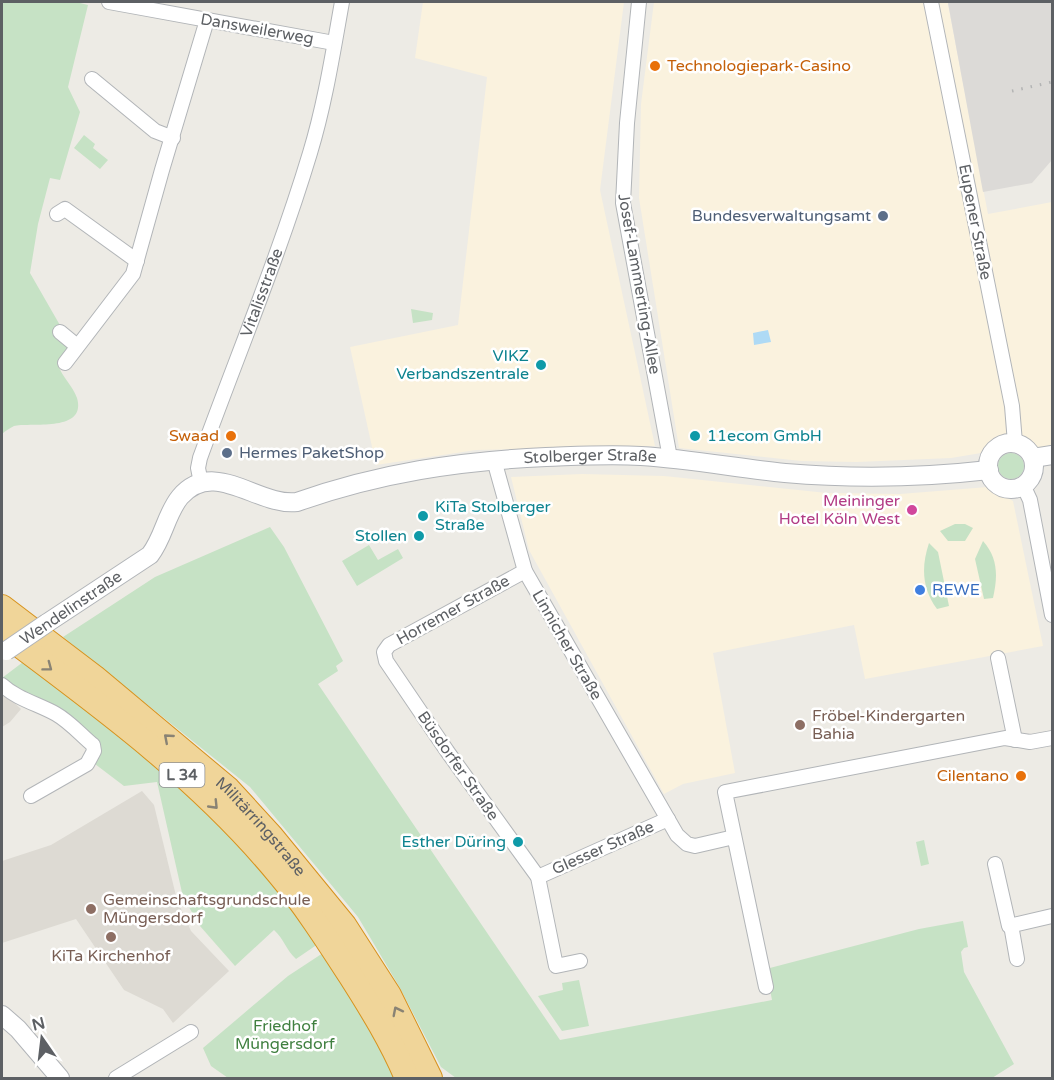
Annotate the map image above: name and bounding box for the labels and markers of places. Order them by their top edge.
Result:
place label: Technologiepark-Casino [667,56,851,76]
marker: Technologiepark-Casino [648,59,662,73]
place label: Bundesverwaltungsamt [692,206,871,226]
marker: Bundesverwaltungsamt [876,209,890,223]
place label: VIKZ Verbandszentrale [396,346,529,384]
marker: VIKZ Verbandszentrale [534,358,548,372]
place label: Swaad [169,426,219,446]
place label: 11ecom GmbH [707,426,822,446]
marker: Swaad [224,429,238,443]
marker: 11ecom GmbH [688,429,702,443]
place label: Hermes PaketShop [239,443,384,463]
marker: Hermes PaketShop [220,446,234,460]
place label: Meininger Hotel Köln West [779,491,901,529]
place label: KiTa Stolberger Straße [435,497,552,535]
marker: Meininger Hotel Köln West [905,503,919,517]
marker: KiTa Stolberger Straße [416,509,430,523]
place label: Stollen [355,526,407,546]
marker: Stollen [412,529,426,543]
place label: REWE [932,580,980,600]
marker: REWE [913,583,927,597]
place label: Fröbel-Kindergarten Bahia [812,706,965,744]
marker: Fröbel-Kindergarten Bahia [793,718,807,732]
place label: Cilentano [937,766,1009,786]
marker: Cilentano [1014,769,1028,783]
place label: Esther Düring [401,832,506,852]
marker: Esther Düring [511,835,525,849]
place label: Gemeinschaftsgrundschule Müngersdorf [103,890,311,928]
marker: Gemeinschaftsgrundschule Müngersdorf [84,902,98,916]
marker: KiTa Kirchenhof [104,930,118,944]
place label: KiTa Kirchenhof [51,946,172,966]

